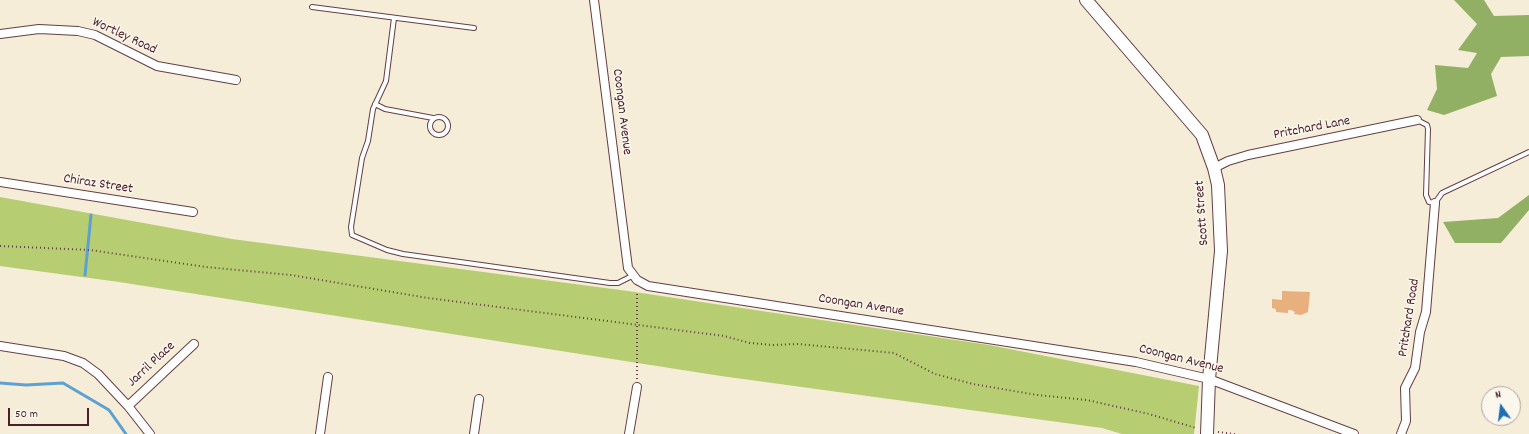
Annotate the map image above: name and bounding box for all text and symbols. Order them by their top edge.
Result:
street label: Wortley Road [89,15,159,59]
street label: Coongan Avenue [607,68,635,156]
street label: Pritchard Lane [1272,113,1352,145]
street label: Chiraz Street [62,171,134,199]
street label: Scott Street [1192,180,1214,246]
street label: Pritchard Road [1396,278,1424,358]
street label: Coongan Avenue [817,291,905,321]
street label: Jarril Place [125,339,179,391]
street label: Coongan Avenue [1137,341,1225,379]
north arrow [1481,386,1521,426]
text: N [1494,387,1503,404]
scale bar [10,400,91,426]
text: 50 m [15,406,38,423]

